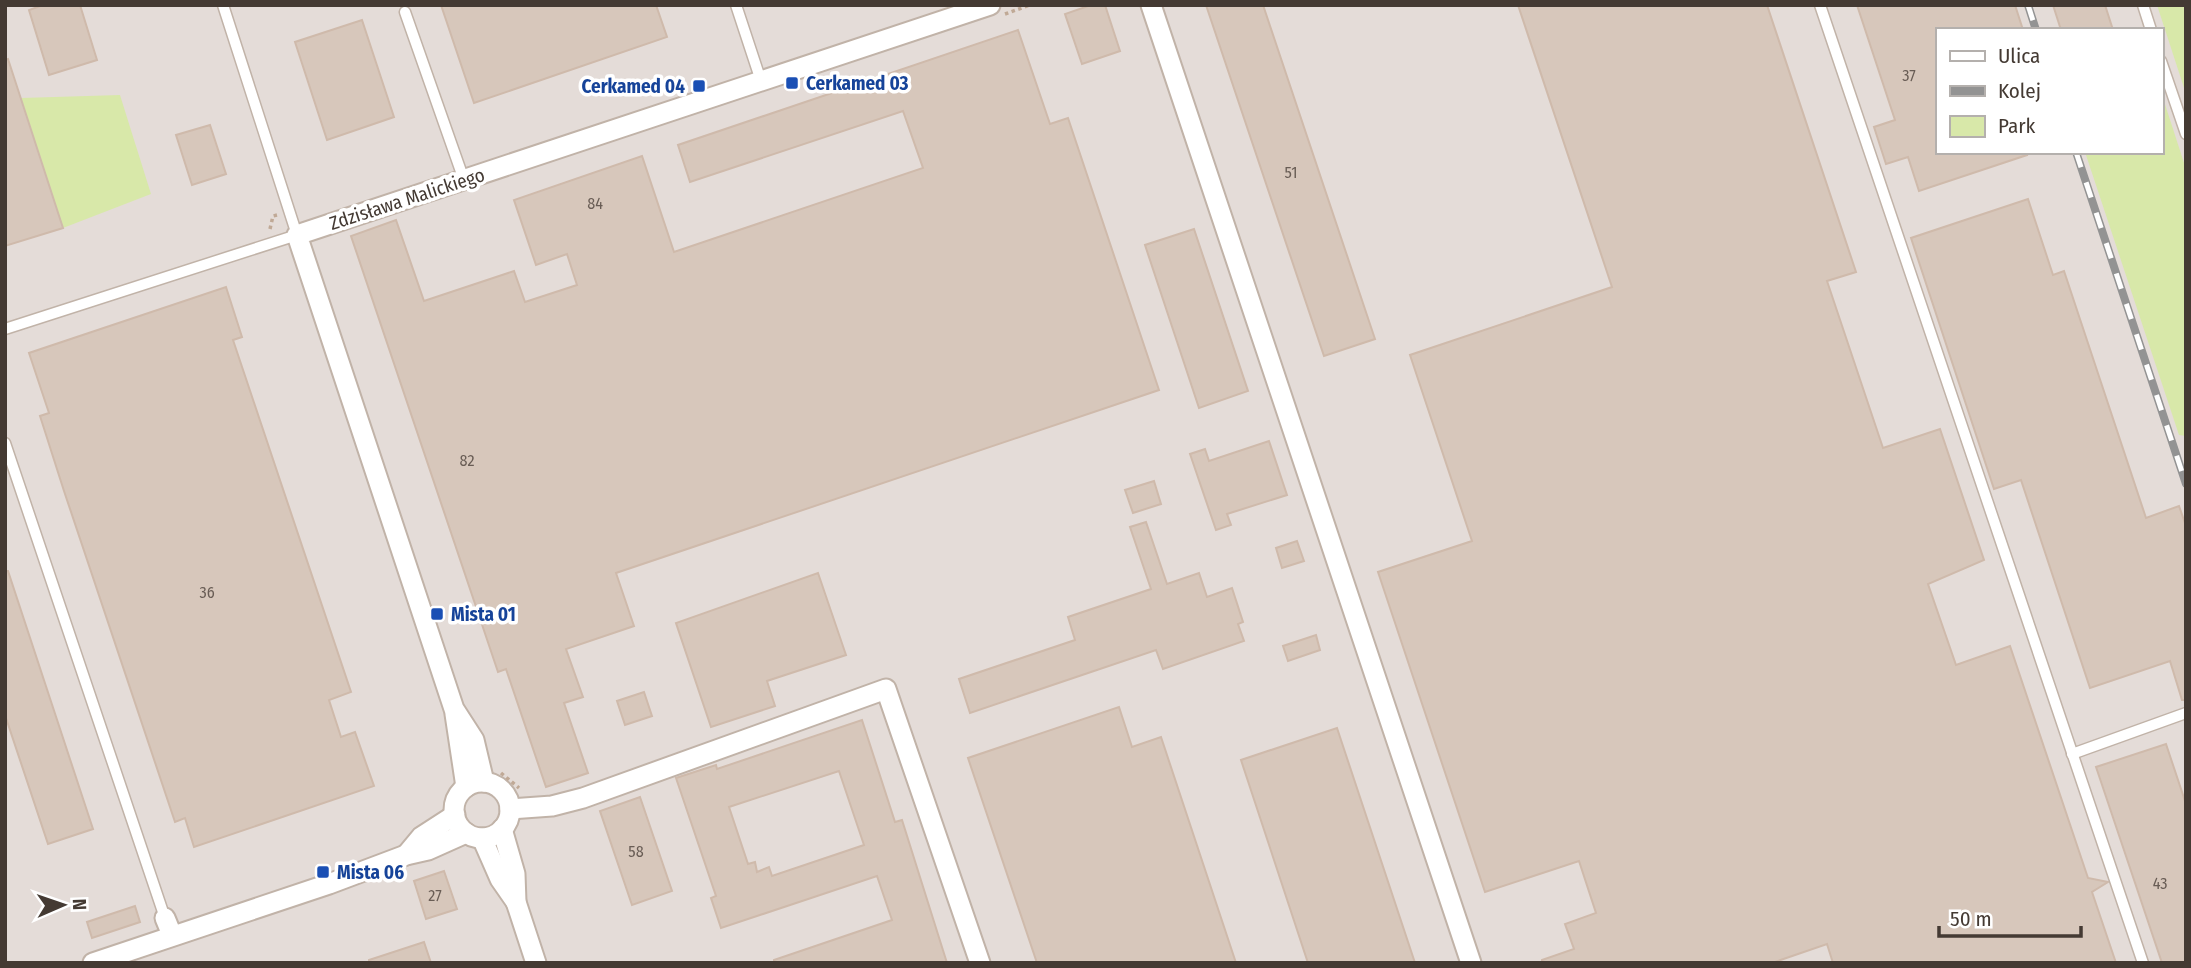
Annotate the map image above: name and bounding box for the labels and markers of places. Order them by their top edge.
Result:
place label: Cerkamed 03 [806,72,909,95]
place label: Cerkamed 04 [581,75,685,98]
marker: Cerkamed 03 [784,75,800,91]
marker: Cerkamed 04 [691,78,707,94]
place label: Mista 01 [451,603,516,626]
marker: Mista 01 [429,606,445,622]
place label: Mista 06 [337,861,404,884]
marker: Mista 06 [315,864,331,880]

